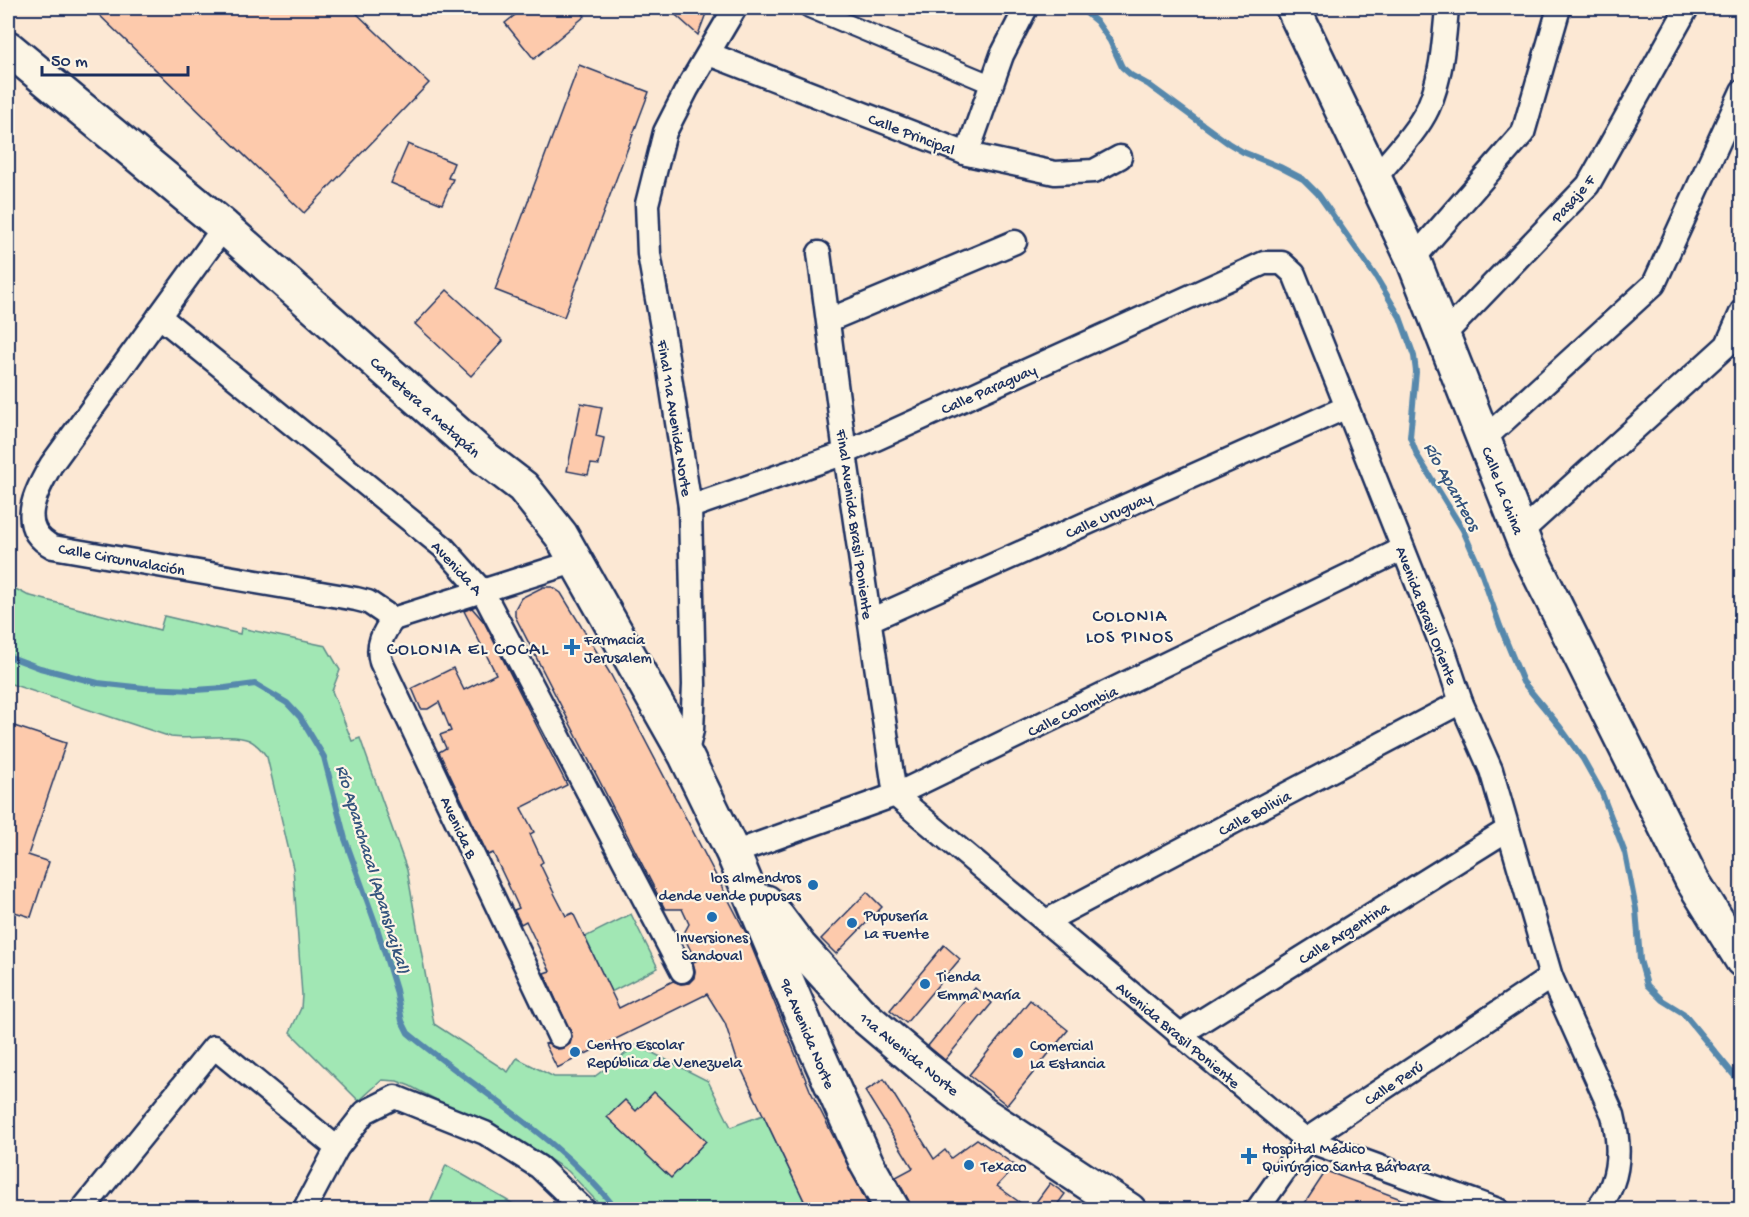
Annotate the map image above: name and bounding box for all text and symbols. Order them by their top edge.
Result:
scale bar [42,39,188,77]
text: 50 m [51,52,88,73]
street label: Calle Principal [865,111,957,162]
street label: Pasaje F [1548,172,1601,229]
street label: Final 11a Avenida Norte [651,338,694,499]
street label: Carretera a Metapán [365,354,483,463]
street label: Calle Paraguay [939,362,1040,421]
street label: Final Avenida Brasil Poniente [830,427,875,621]
water label: Río Apanteos [1418,439,1485,537]
street label: Calle La China [1475,445,1527,539]
street label: Calle Uruguay [1063,490,1156,545]
street label: Avenida A [426,538,486,602]
street label: Calle Circunvalación [57,541,187,582]
street label: Avenida Brasil Oriente [1390,544,1460,689]
district label: COLONIA LOS PINOS [1086,607,1174,649]
place label: Farmacia Jerusalem [583,632,652,669]
district label: COLONIA EL COCAL [387,640,549,661]
marker: Farmacia Jerusalem [565,640,579,654]
street label: Calle Colombia [1026,683,1123,743]
water label: Río Apanchacal (Apanshajkal) [330,763,414,977]
street label: Calle Bolivia [1216,788,1296,842]
street label: Avenida B [434,795,480,863]
place label: los almendros dende vende pupusas [659,870,802,907]
marker: los almendros dende vende pupusas [806,878,820,892]
street label: Calle Argentina [1296,899,1395,970]
place label: Pupusería La Fuente [863,908,930,945]
marker: Inversiones Sandoval [705,910,719,924]
marker: Pupusería La Fuente [845,916,859,930]
place label: Inversiones Sandoval [676,930,749,967]
place label: Tienda Emma María [936,969,1021,1006]
street label: 9a Avenida Norte [774,976,838,1093]
marker: Tienda Emma María [918,977,932,991]
street label: Avenida Brasil Poniente [1111,979,1243,1095]
street label: 11a Avenida Norte [853,1009,962,1102]
place label: Centro Escolar República de Venezuela [587,1037,743,1074]
place label: Comercial La Estancia [1030,1038,1106,1075]
marker: Centro Escolar República de Venezuela [568,1045,582,1059]
marker: Comercial La Estancia [1011,1046,1025,1060]
street label: Calle Perú [1362,1058,1428,1111]
place label: Hospital Médico Quirúrgico Santa Bárbara [1262,1141,1431,1178]
marker: Hospital Médico Quirúrgico Santa Bárbara [1240,1147,1258,1165]
marker: Texaco [962,1158,976,1172]
place label: Texaco [980,1159,1026,1178]

